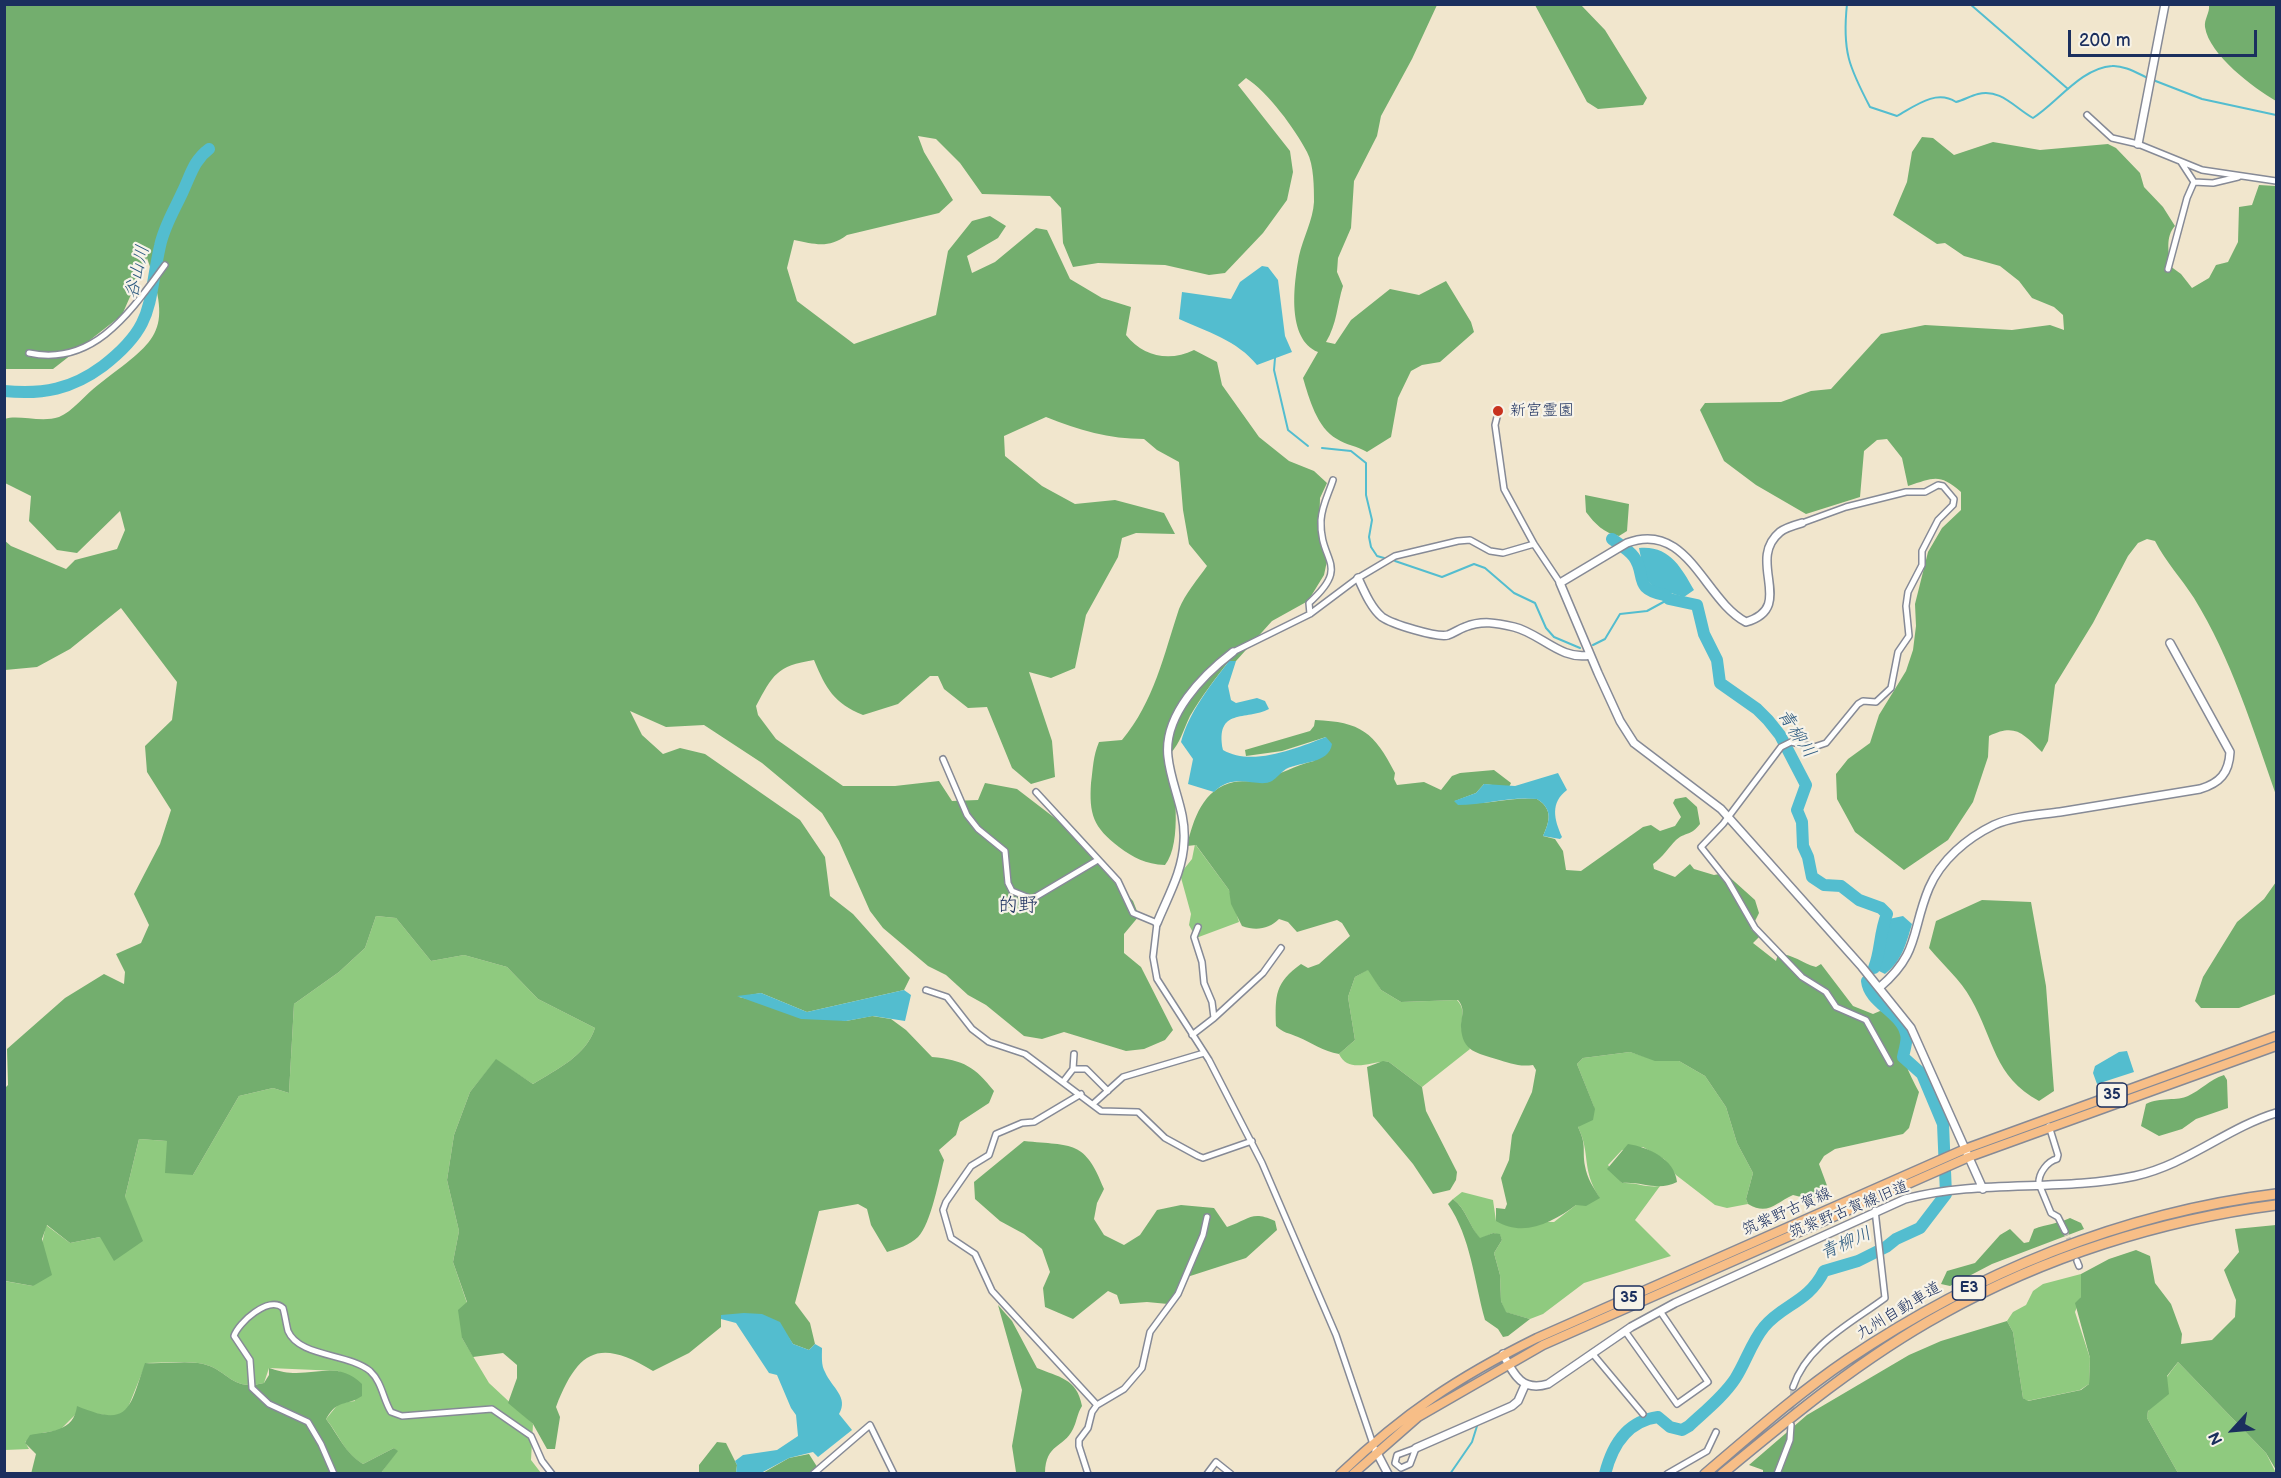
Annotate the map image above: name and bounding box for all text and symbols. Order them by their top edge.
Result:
scale bar [2071,18,2260,56]
text: 200 m [2079,30,2131,51]
water label: 谷山川 [121,243,155,301]
place label: 新宮霊園 [1510,401,1574,421]
marker: 新宮霊園 [1491,404,1505,418]
water label: 青柳川 [1772,705,1820,763]
district label: 的野 [998,894,1038,918]
road number: 35 [2097,1083,2127,1107]
street label: 筑紫野古賀線旧道 [1786,1177,1912,1243]
street label: 筑紫野古賀線 [1739,1184,1835,1240]
water label: 青柳川 [1817,1223,1875,1265]
road number: E3 [1952,1276,1986,1300]
street label: 九州自動車道 [1853,1278,1945,1344]
road number: 35 [1614,1286,1644,1310]
north arrow [2203,1400,2263,1460]
text: N [2205,1429,2228,1448]

